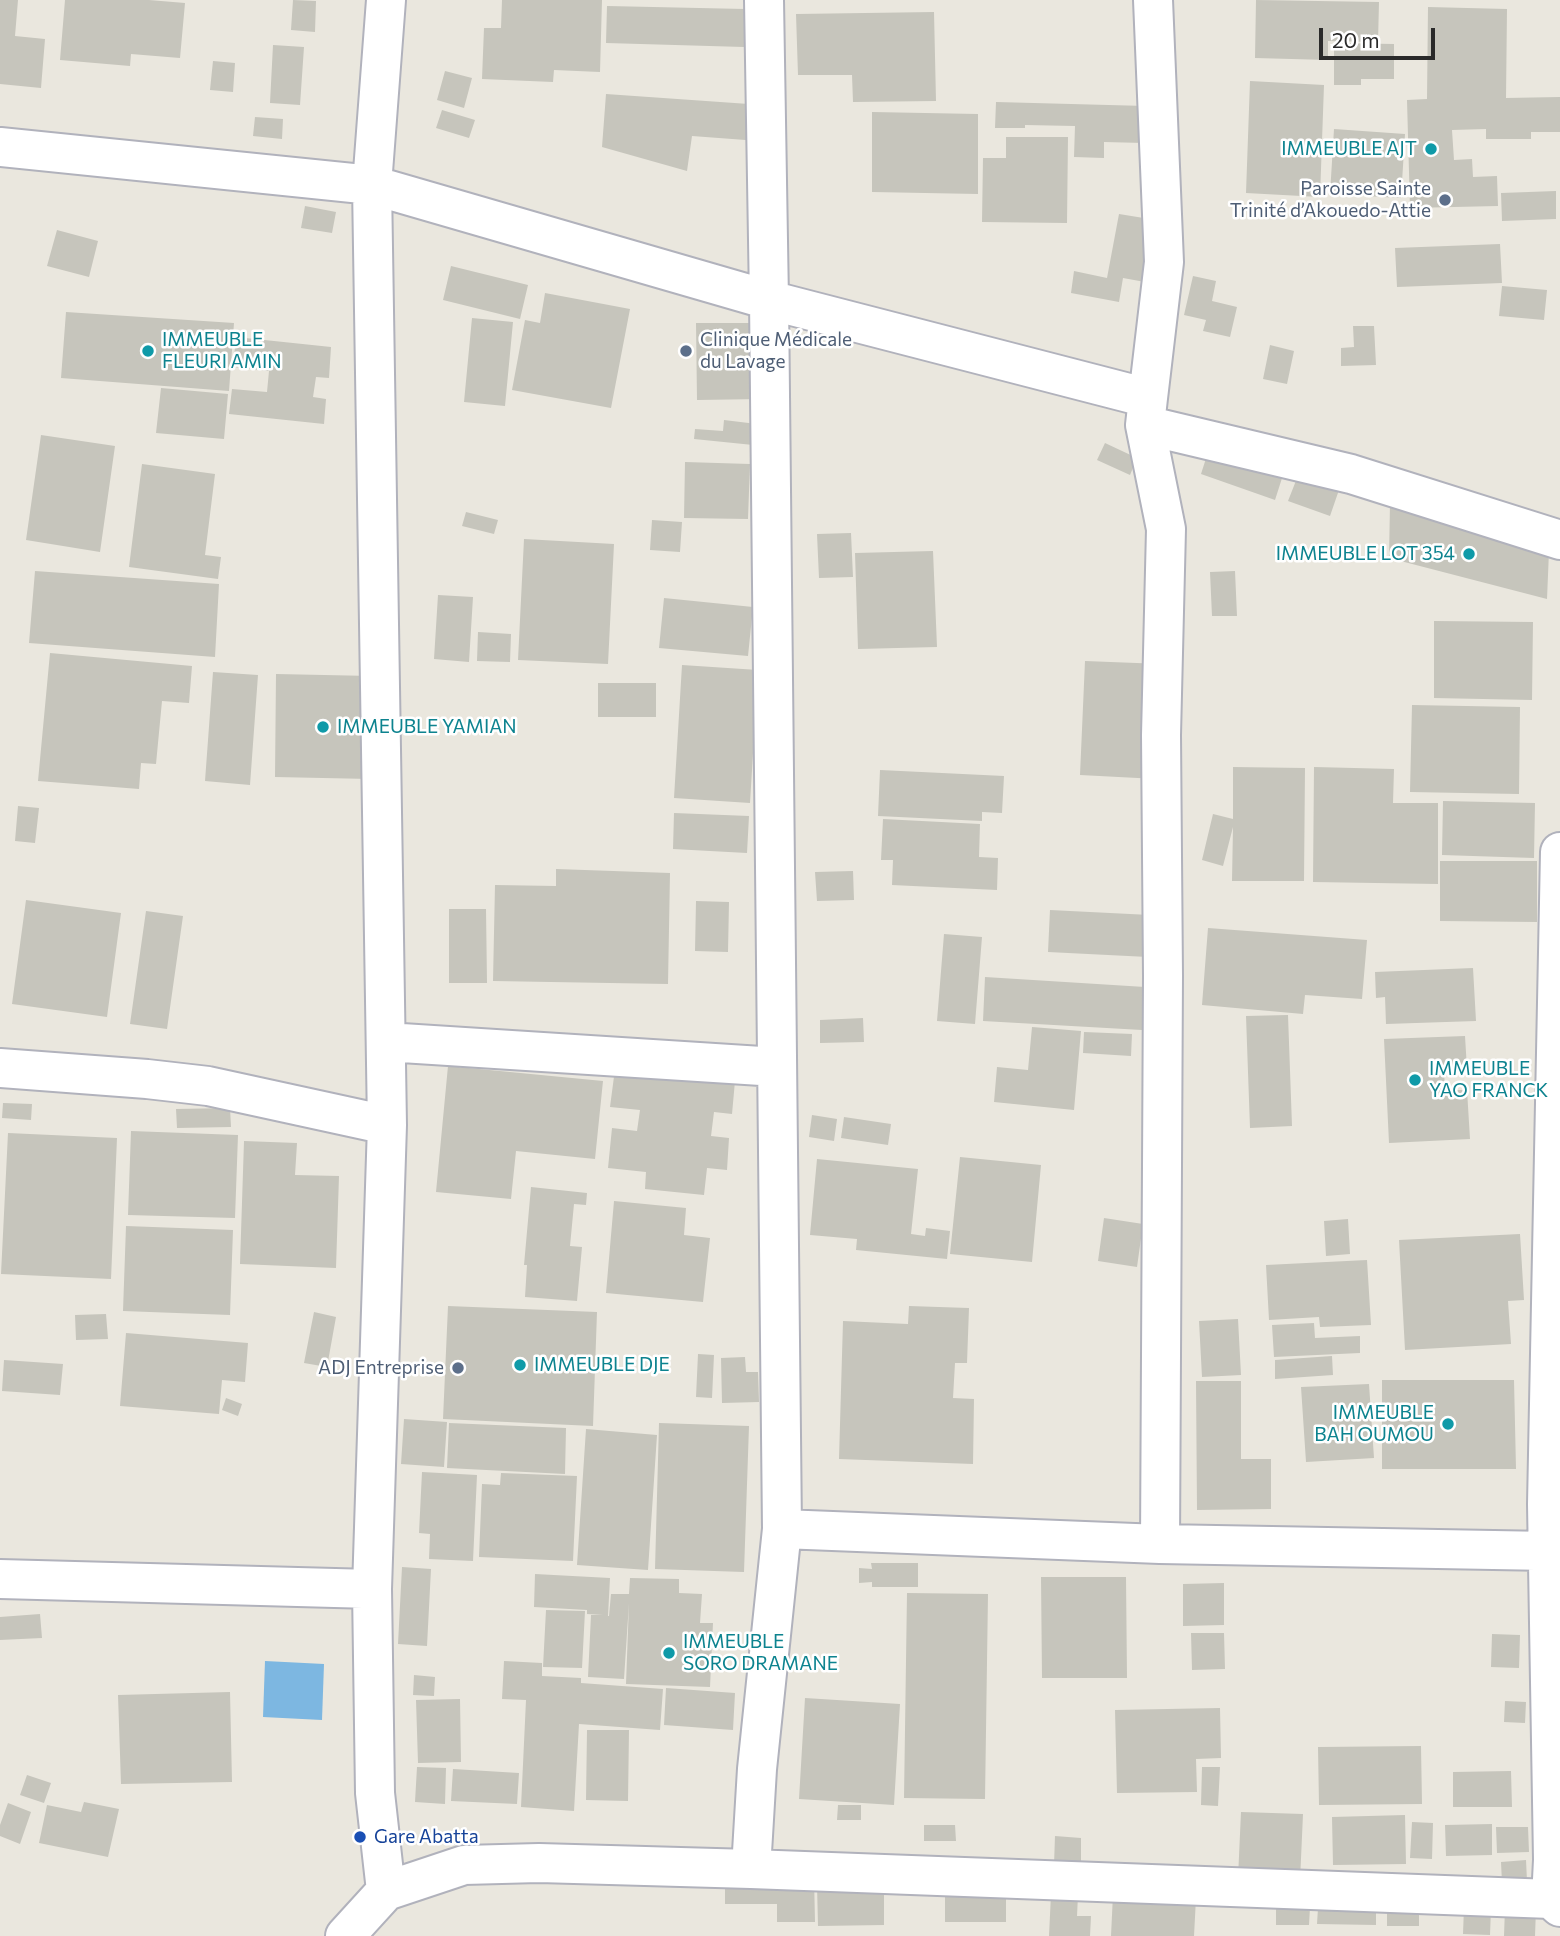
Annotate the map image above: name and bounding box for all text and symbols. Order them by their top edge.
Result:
scale bar [1322,14,1438,58]
text: 20 m [1332,27,1380,52]
place label: IMMEUBLE AJT [1281,138,1417,160]
marker: IMMEUBLE AJT [1423,141,1439,157]
place label: Paroisse Sainte Trinité d’Akouedo-Attie [1230,178,1431,222]
marker: Paroisse Sainte Trinité d’Akouedo-Attie [1437,192,1453,208]
place label: IMMEUBLE FLEURI AMIN [162,329,282,373]
place label: Clinique Médicale du Lavage [700,329,852,373]
marker: IMMEUBLE FLEURI AMIN [140,343,156,359]
marker: Clinique Médicale du Lavage [678,343,694,359]
place label: IMMEUBLE LOT 354 [1276,543,1455,565]
marker: IMMEUBLE LOT 354 [1461,546,1477,562]
place label: IMMEUBLE YAMIAN [337,716,517,738]
marker: IMMEUBLE YAMIAN [315,719,331,735]
place label: IMMEUBLE YAO FRANCK [1429,1058,1548,1102]
marker: IMMEUBLE YAO FRANCK [1407,1072,1423,1088]
place label: IMMEUBLE DJE [534,1354,670,1376]
place label: ADJ Entreprise [318,1357,444,1379]
marker: IMMEUBLE DJE [512,1357,528,1373]
marker: ADJ Entreprise [450,1360,466,1376]
place label: IMMEUBLE BAH OUMOU [1314,1402,1434,1446]
marker: IMMEUBLE BAH OUMOU [1440,1416,1456,1432]
place label: IMMEUBLE SORO DRAMANE [683,1631,838,1675]
marker: IMMEUBLE SORO DRAMANE [661,1645,677,1661]
place label: Gare Abatta [374,1826,479,1848]
marker: Gare Abatta [352,1829,368,1845]

